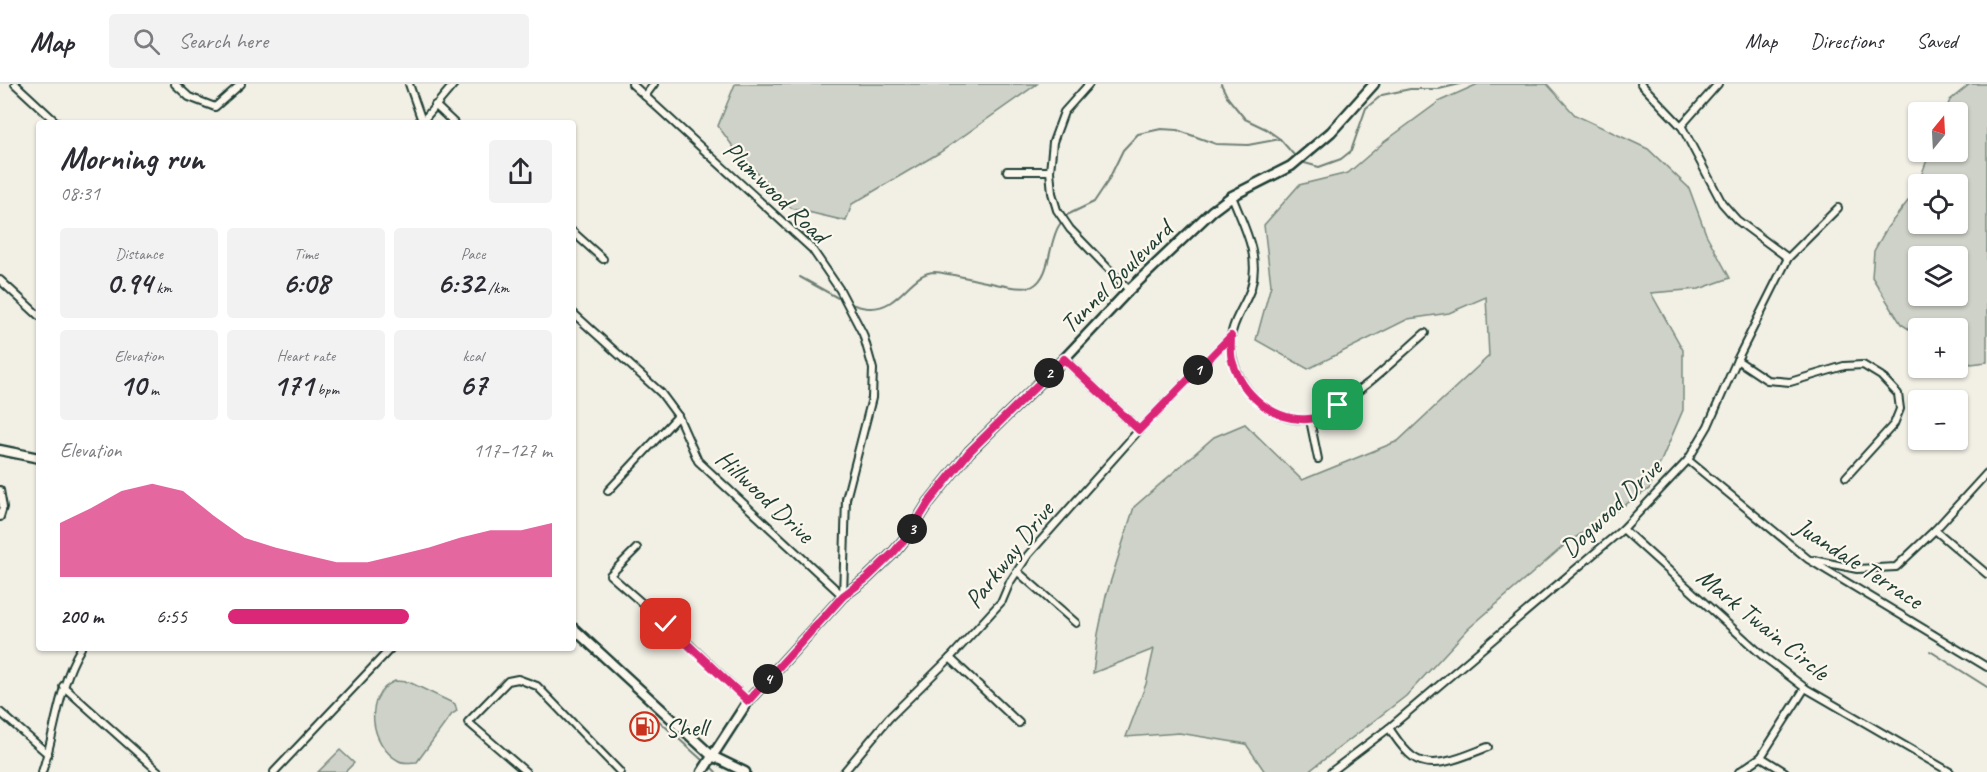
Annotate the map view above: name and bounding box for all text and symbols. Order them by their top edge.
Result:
search box [109,14,529,68]
text: Map [30,24,73,59]
icon: search [130,25,163,58]
text: Search here [178,27,268,55]
text: Map [1745,28,1777,54]
text: Directions [1810,28,1883,54]
text: Saved [1916,28,1957,54]
north arrow [1908,102,1968,162]
map controls [1908,102,1968,450]
street label: Plumwood Road [716,134,838,253]
text: Morning run [60,137,204,179]
button: share [489,140,552,203]
button: locate [1908,174,1968,234]
text: 08:31 [60,181,100,206]
street label: Tunnel Boulevard [1053,211,1182,340]
text: Distance [115,244,163,264]
text: Time [294,244,318,264]
text: Pace [461,244,485,264]
button: layers [1908,246,1968,306]
text: 0.94 [106,264,152,302]
text: 6:08 [282,264,330,302]
text: 6:32 [437,264,484,302]
text: km [152,278,172,298]
text: /km [484,278,509,298]
button: + [1908,318,1968,378]
text: Elevation [114,346,164,366]
text: Heart rate [277,346,335,366]
text: kcal [462,346,484,366]
pin: 1 [1183,355,1213,385]
pin: 2 [1034,358,1064,388]
text: 1 [1194,360,1202,380]
text: 2 [1045,363,1053,383]
text: 10 [119,366,146,404]
text: 171 [273,366,313,404]
text: 67 [459,366,487,404]
pin [1312,379,1363,430]
text: m [146,380,159,400]
text: bpm [313,380,339,400]
icon: arrive [1321,388,1354,421]
button: − [1908,390,1968,450]
text: Elevation [60,438,122,463]
text: 117–127 m [473,438,552,463]
street label: Hillwood Drive [709,442,822,551]
street label: Dogwood Drive [1553,450,1670,565]
street label: Parkway Drive [957,493,1063,615]
street label: Juandale Terrace [1787,508,1931,618]
pin: 3 [897,514,927,544]
text: 3 [908,519,916,539]
street label: Mark Twain Circle [1690,560,1837,689]
pin [640,598,691,649]
text: 200 m [60,604,103,629]
text: 6:55 [156,604,187,629]
icon: check [649,607,682,640]
pin: 4 [753,664,783,694]
text: 4 [764,669,772,689]
fuel station icon: Shell [628,711,660,743]
place label: Shell [665,711,712,744]

